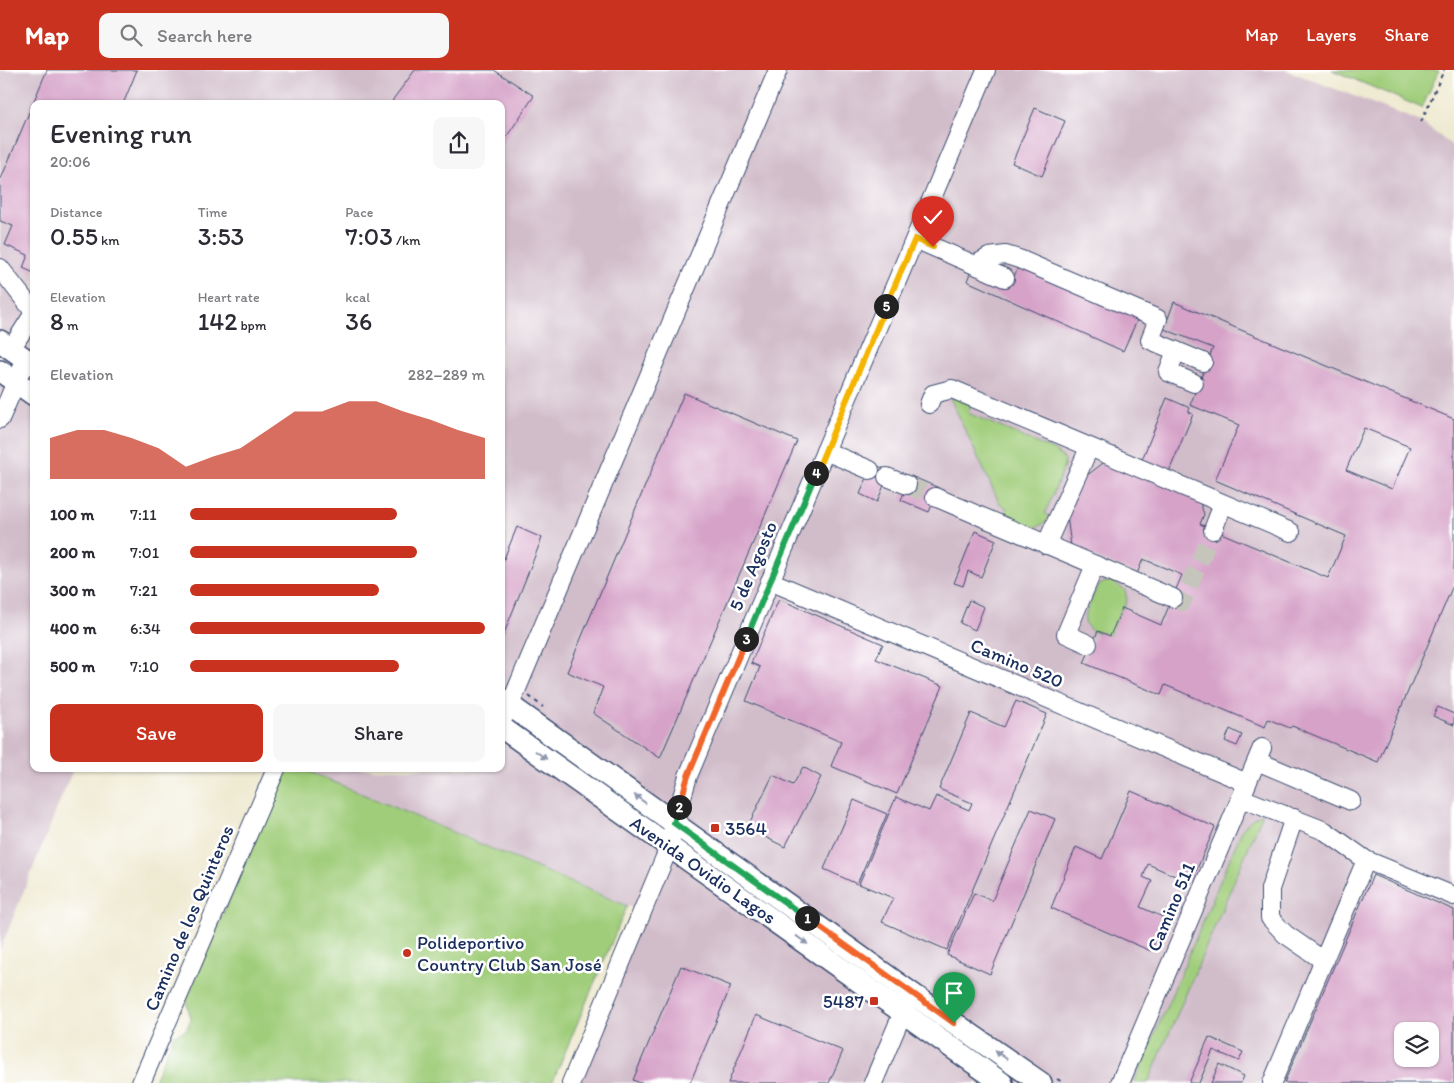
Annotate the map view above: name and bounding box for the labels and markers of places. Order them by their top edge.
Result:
pin [912,196,954,247]
pin: 5 [874,294,898,318]
pin: 4 [804,460,828,486]
pin: 3 [734,626,758,652]
pin: 2 [666,794,692,820]
place label: 3564 [725,817,767,840]
marker: 3564 [709,822,721,834]
pin: 1 [794,906,820,930]
place label: Polideportivo Country Club San José [417,931,602,976]
marker: Polideportivo Country Club San José [401,947,413,959]
pin [933,972,975,1023]
place label: 5487 [823,990,864,1013]
marker: 5487 [868,995,880,1007]

